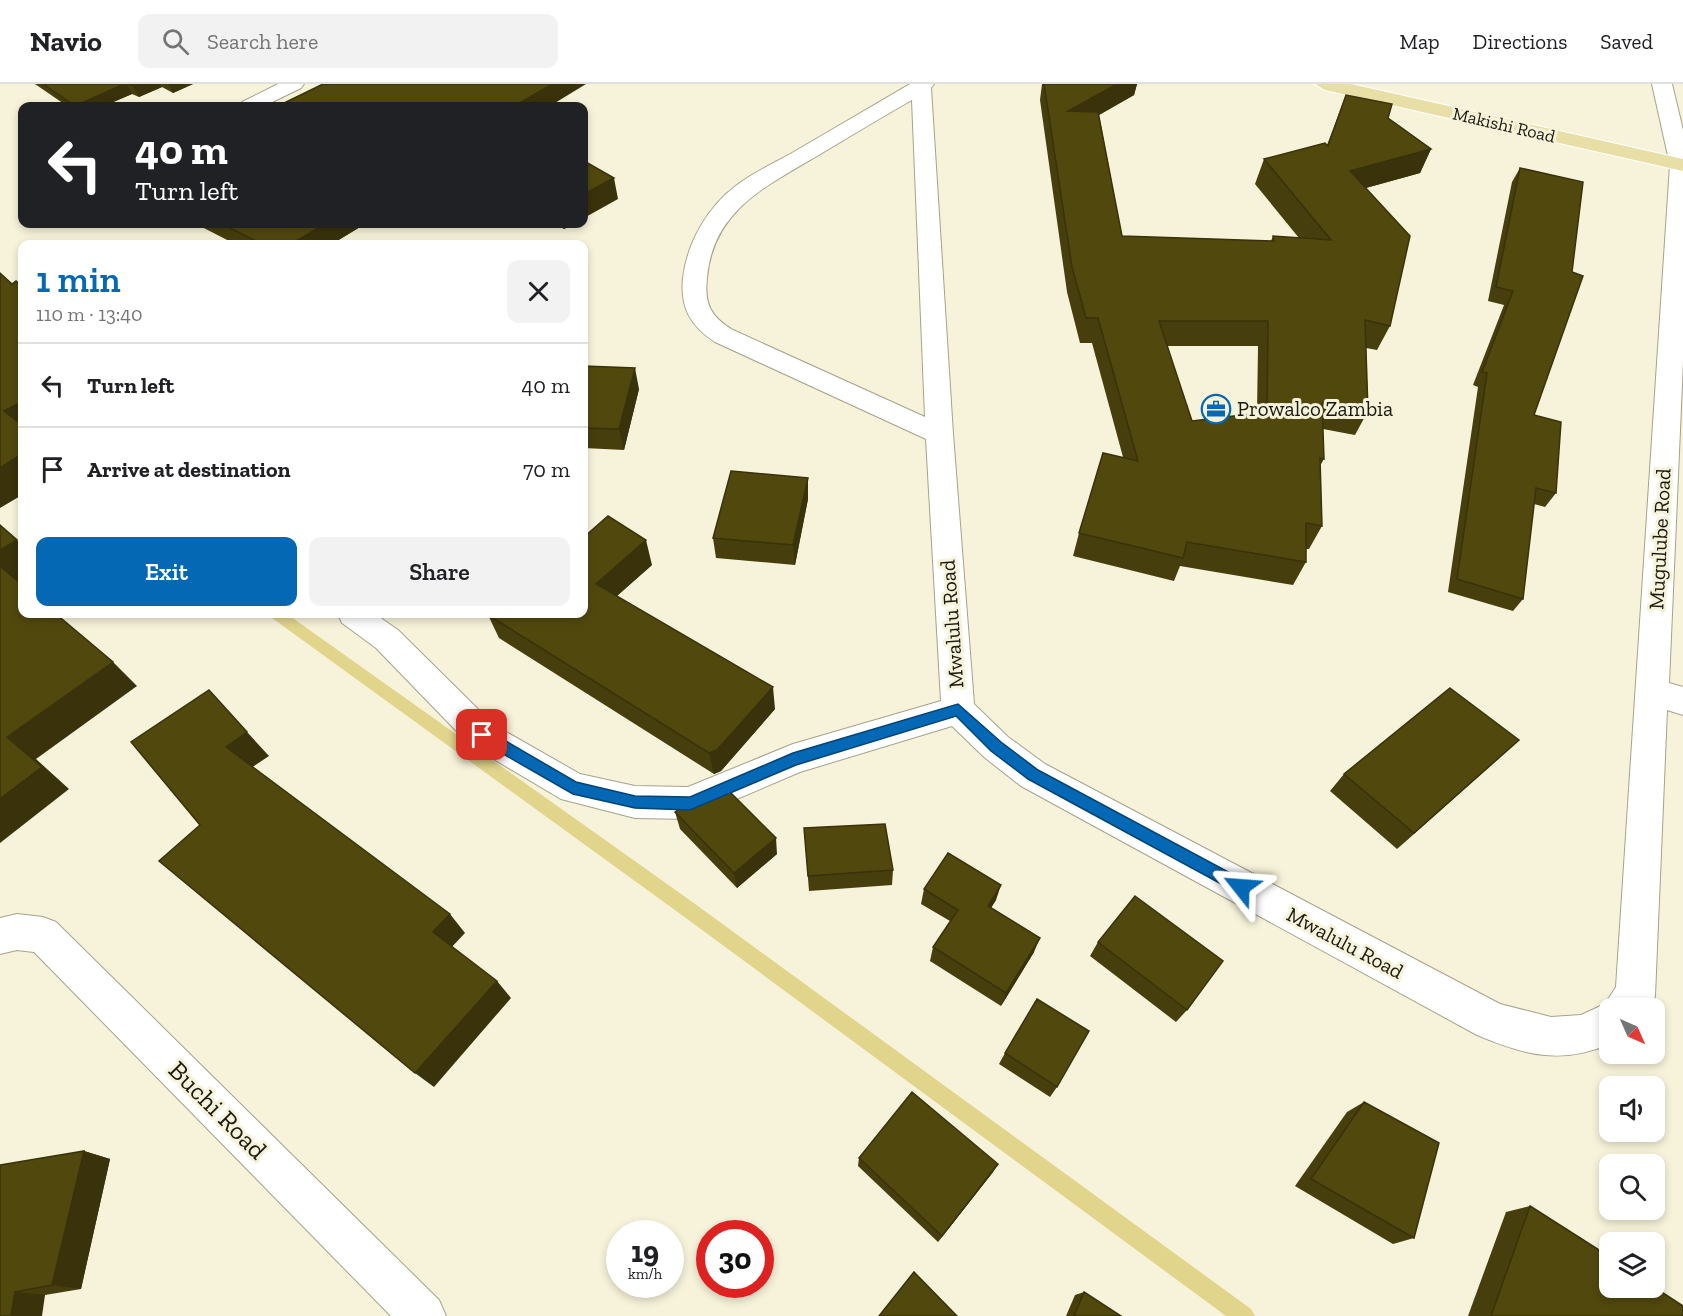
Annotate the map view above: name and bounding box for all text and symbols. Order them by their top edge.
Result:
search box [138,14,558,68]
text: Navio [30,25,102,58]
icon: search [159,25,192,58]
text: Search here [207,28,318,55]
text: Map [1400,29,1440,54]
text: Directions [1473,29,1567,54]
text: Saved [1600,29,1653,54]
street label: Makishi Road [1451,103,1558,148]
text: 40 m [135,124,228,175]
icon: left [36,126,114,204]
text: Turn left [135,175,238,207]
text: 1 min [36,258,121,301]
button: close [507,260,570,323]
text: 110 m · 13:40 [36,302,142,326]
icon: left [36,369,69,402]
text: Turn left [87,372,174,399]
text: 40 m [521,372,570,399]
office icon: Prowalco Zambia [1200,393,1232,425]
place label: Prowalco Zambia [1237,396,1393,421]
icon: arrive [36,453,69,486]
text: Arrive at destination [87,456,290,483]
text: 70 m [523,456,570,483]
street label: Mugulube Road [1643,467,1676,610]
button: Exit [36,537,297,606]
button: Share [309,537,570,606]
street label: Mwalulu Road [935,559,968,689]
pin [456,709,507,760]
icon: arrive [465,718,498,751]
position arrow [1209,855,1273,919]
street label: Mwalulu Road [1283,901,1408,984]
north arrow [1599,998,1665,1064]
map controls [1599,998,1665,1298]
street label: Buchi Road [162,1054,274,1166]
button: sound [1599,1076,1665,1142]
button: search [1599,1154,1665,1220]
speed limit sign: 30 [696,1220,774,1298]
button: layers [1599,1232,1665,1298]
text: 19 [631,1234,659,1270]
text: km/h [628,1265,662,1283]

